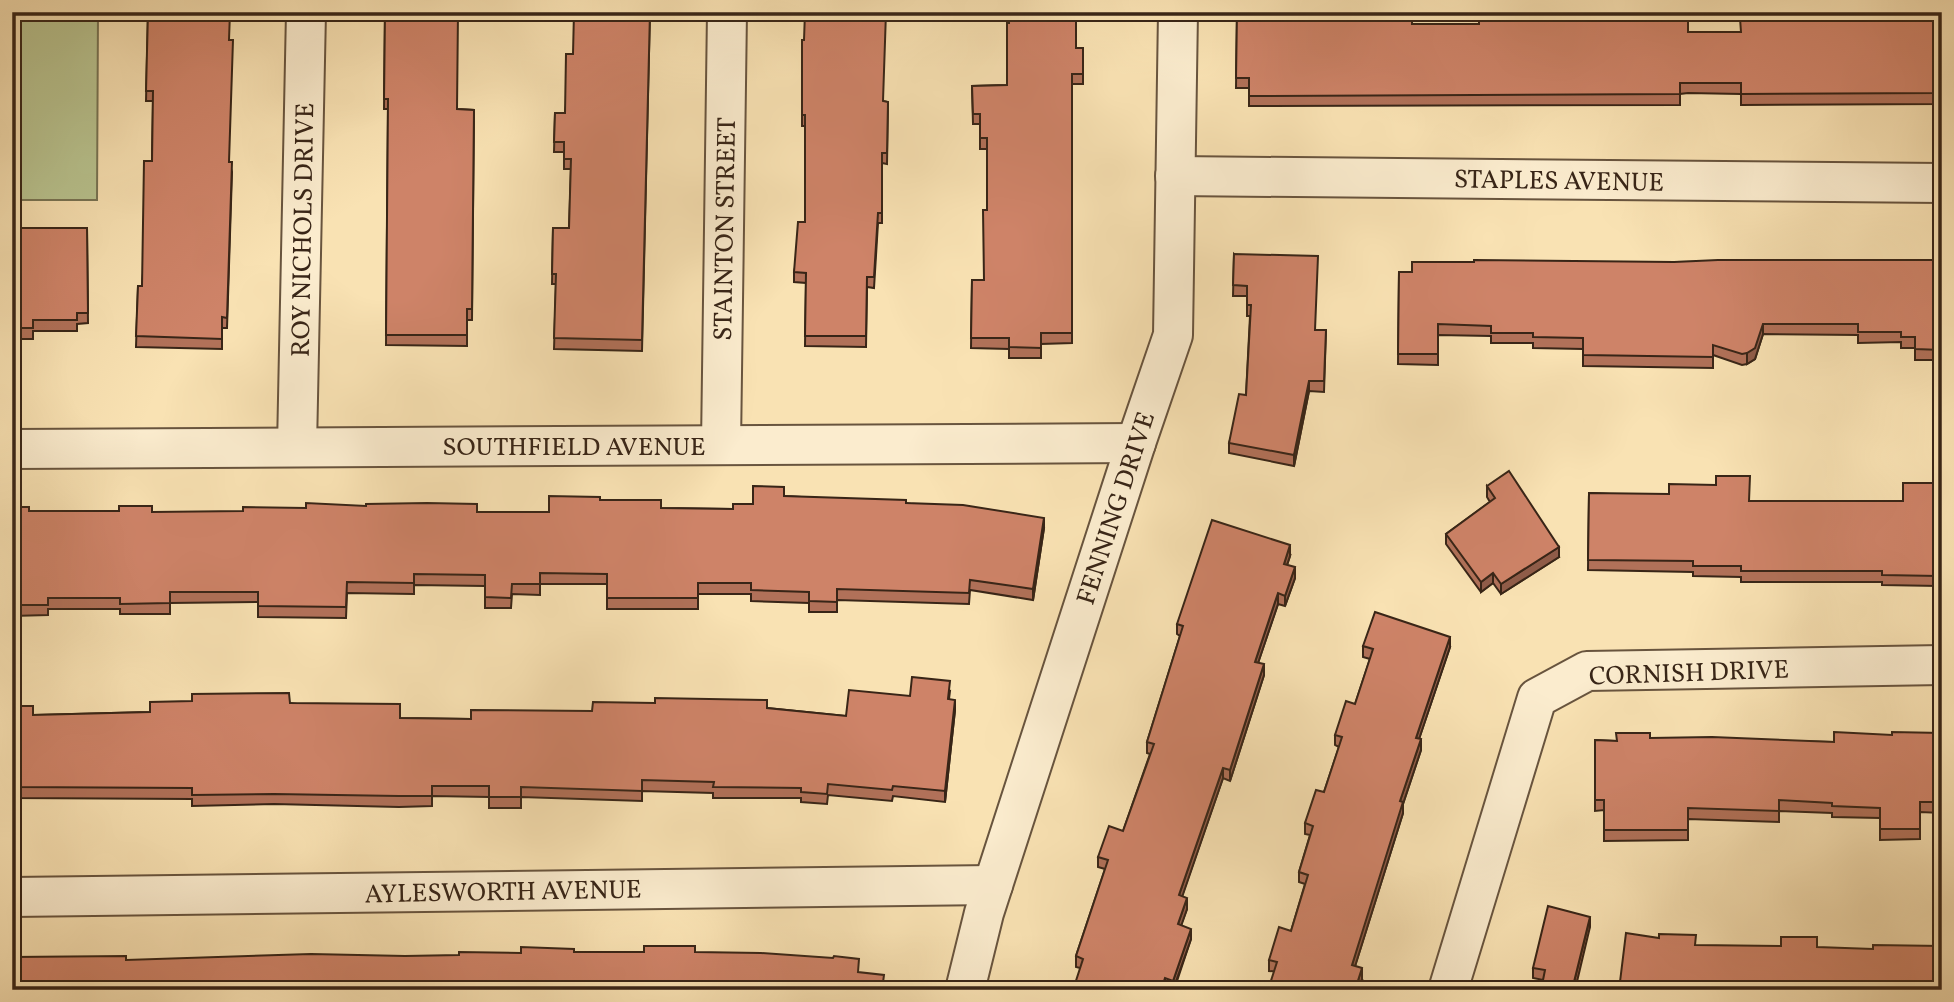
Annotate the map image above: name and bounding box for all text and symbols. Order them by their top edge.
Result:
street label: ROY NICHOLS DRIVE [284,103,324,358]
street label: STAINTON STREET [706,117,746,341]
street label: STAPLES AVENUE [1454,162,1664,202]
street label: FENNING DRIVE [1069,408,1165,610]
street label: SOUTHFIELD AVENUE [442,430,706,466]
street label: CORNISH DRIVE [1588,653,1790,695]
street label: AYLESWORTH AVENUE [364,873,642,913]

